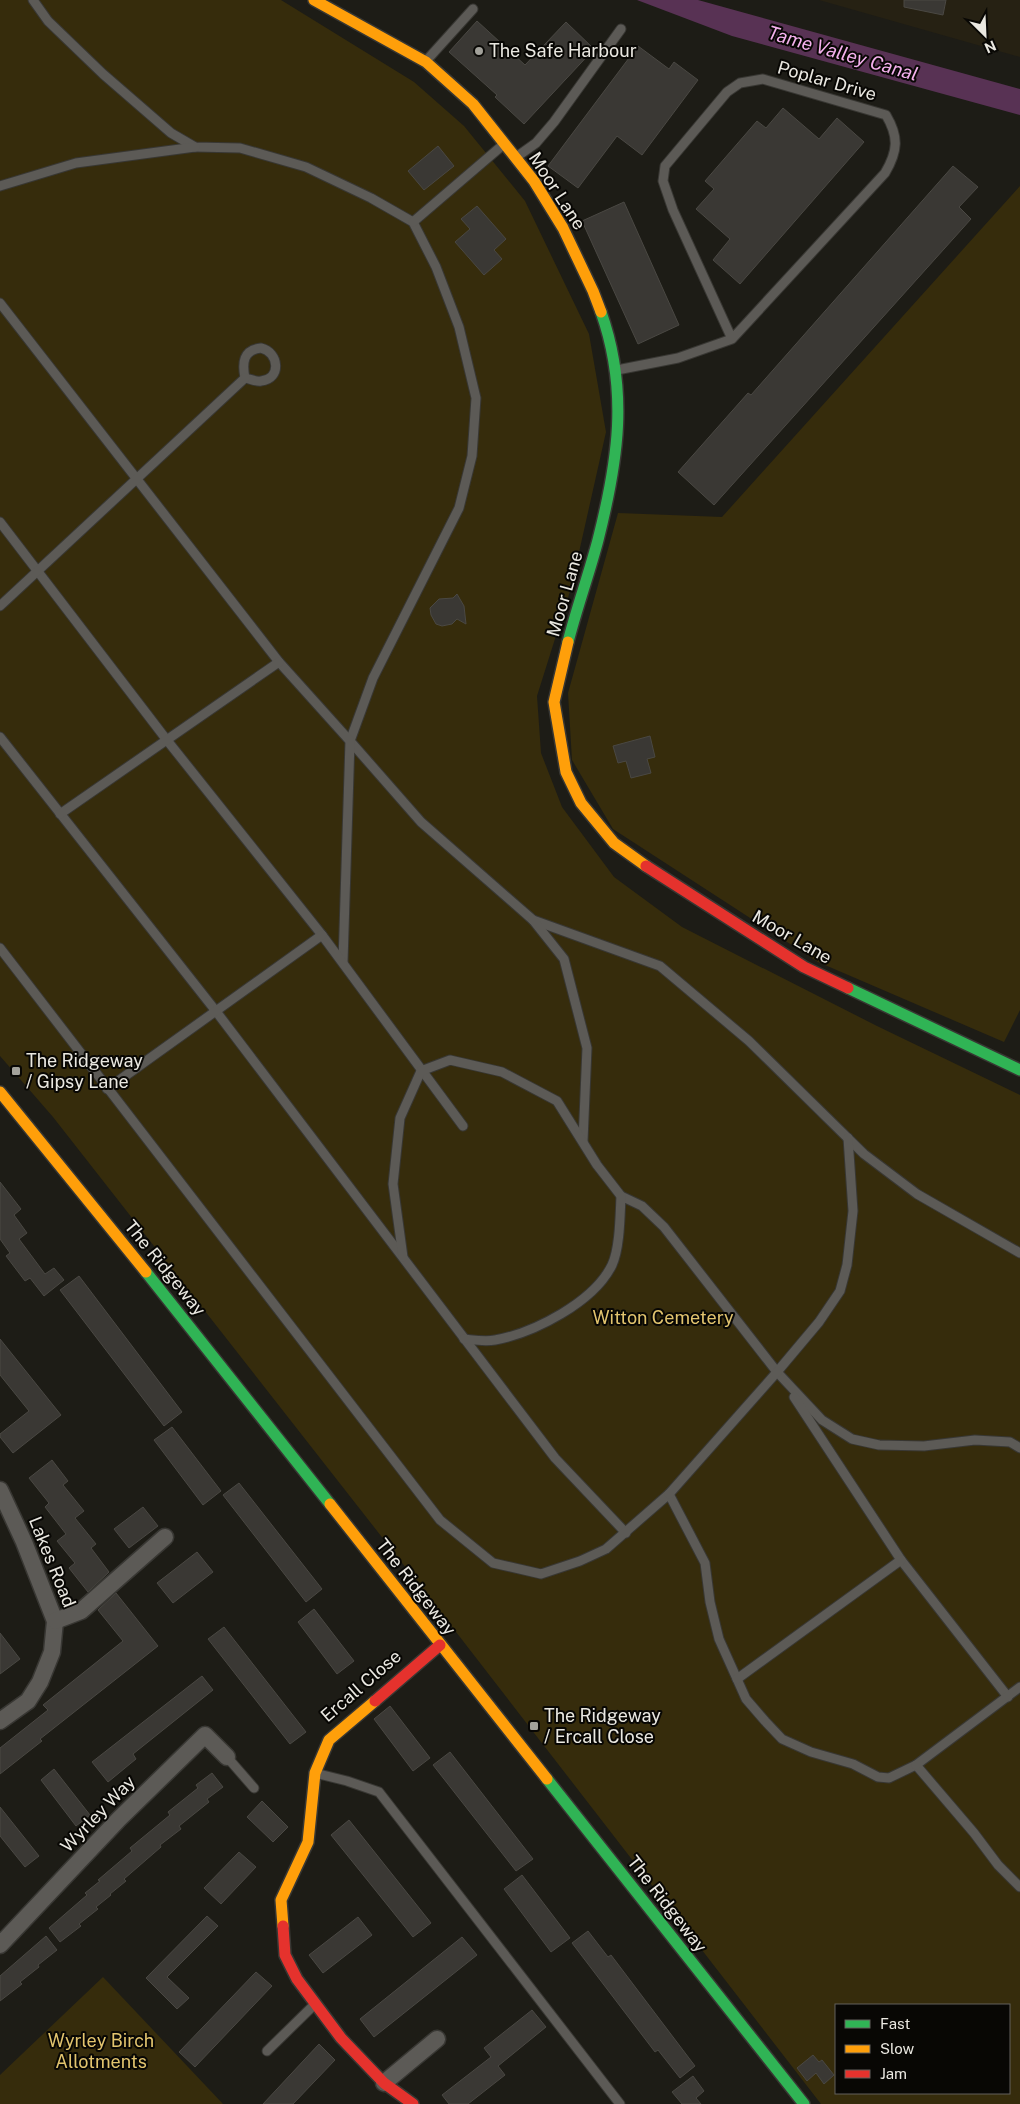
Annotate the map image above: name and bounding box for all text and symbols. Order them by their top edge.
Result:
north arrow [960,10,1010,60]
water label: Tame Valley Canal [765,21,921,85]
text: N [982,37,999,56]
place label: The Safe Harbour [489,40,637,61]
marker: The Safe Harbour [473,45,485,57]
street label: Poplar Drive [775,56,879,105]
street label: Moor Lane [525,148,590,233]
street label: Moor Lane [542,549,587,639]
street label: Moor Lane [749,905,836,968]
place label: The Ridgeway / Gipsy Lane [26,1050,143,1092]
marker: The Ridgeway / Gipsy Lane [10,1065,22,1077]
street label: The Ridgeway [120,1216,211,1320]
park label: Witton Cemetery [592,1307,734,1328]
street label: Lakes Road [25,1513,80,1610]
street label: The Ridgeway [372,1534,461,1639]
street label: Ercall Close [316,1645,405,1726]
place label: The Ridgeway / Ercall Close [544,1705,661,1747]
marker: The Ridgeway / Ercall Close [528,1720,540,1732]
street label: Wyrley Way [56,1771,140,1856]
street label: The Ridgeway [623,1851,712,1956]
legend [835,2004,1010,2094]
text: Fast [880,2015,910,2032]
park label: Wyrley Birch Allotments [48,2030,154,2072]
text: Slow [880,2040,915,2057]
text: Jam [880,2065,907,2082]

